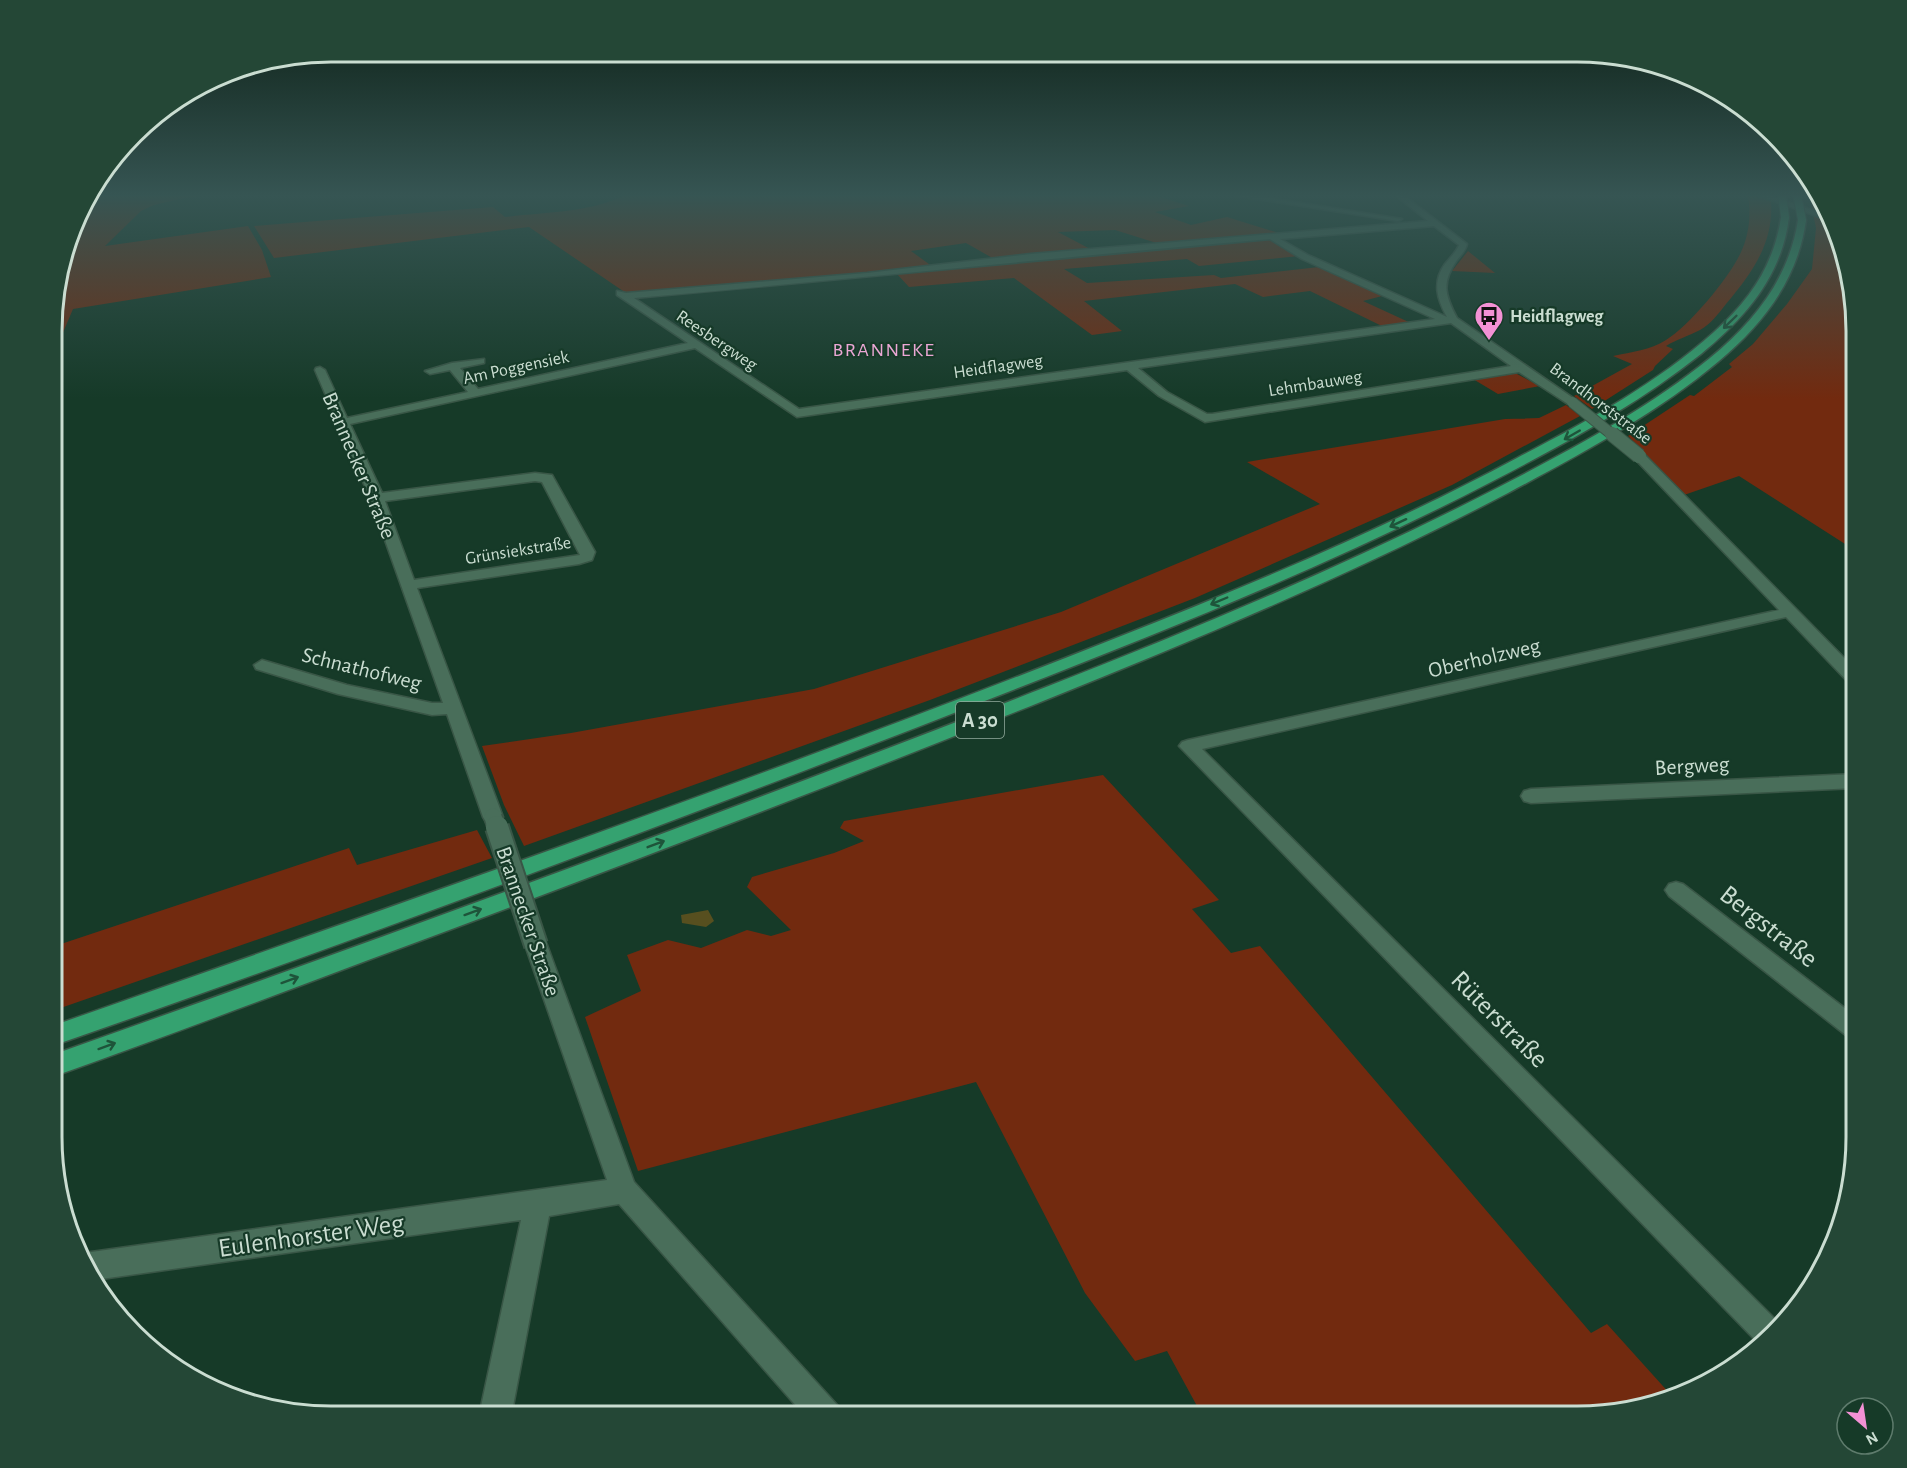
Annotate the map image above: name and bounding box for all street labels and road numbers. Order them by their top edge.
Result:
street label: Reesbergweg [673,307,760,375]
street label: Am Poggensiek [462,348,572,388]
street label: Heidflagweg [952,352,1044,382]
street label: Brandhorststraße [1546,360,1655,448]
street label: Lehmbauweg [1267,368,1363,400]
street label: Brannecker Straße [318,389,400,542]
street label: Grünsiekstraße [464,534,572,568]
street label: Oberholzweg [1426,634,1543,682]
street label: Schnathofweg [300,644,424,694]
road number: A 30 [956,702,1004,738]
street label: Bergweg [1654,753,1730,779]
street label: Brannecker Straße [492,844,564,999]
street label: Bergstraße [1715,880,1823,973]
street label: Rüterstraße [1446,966,1553,1073]
street label: Eulenhorster Weg [217,1209,406,1262]

